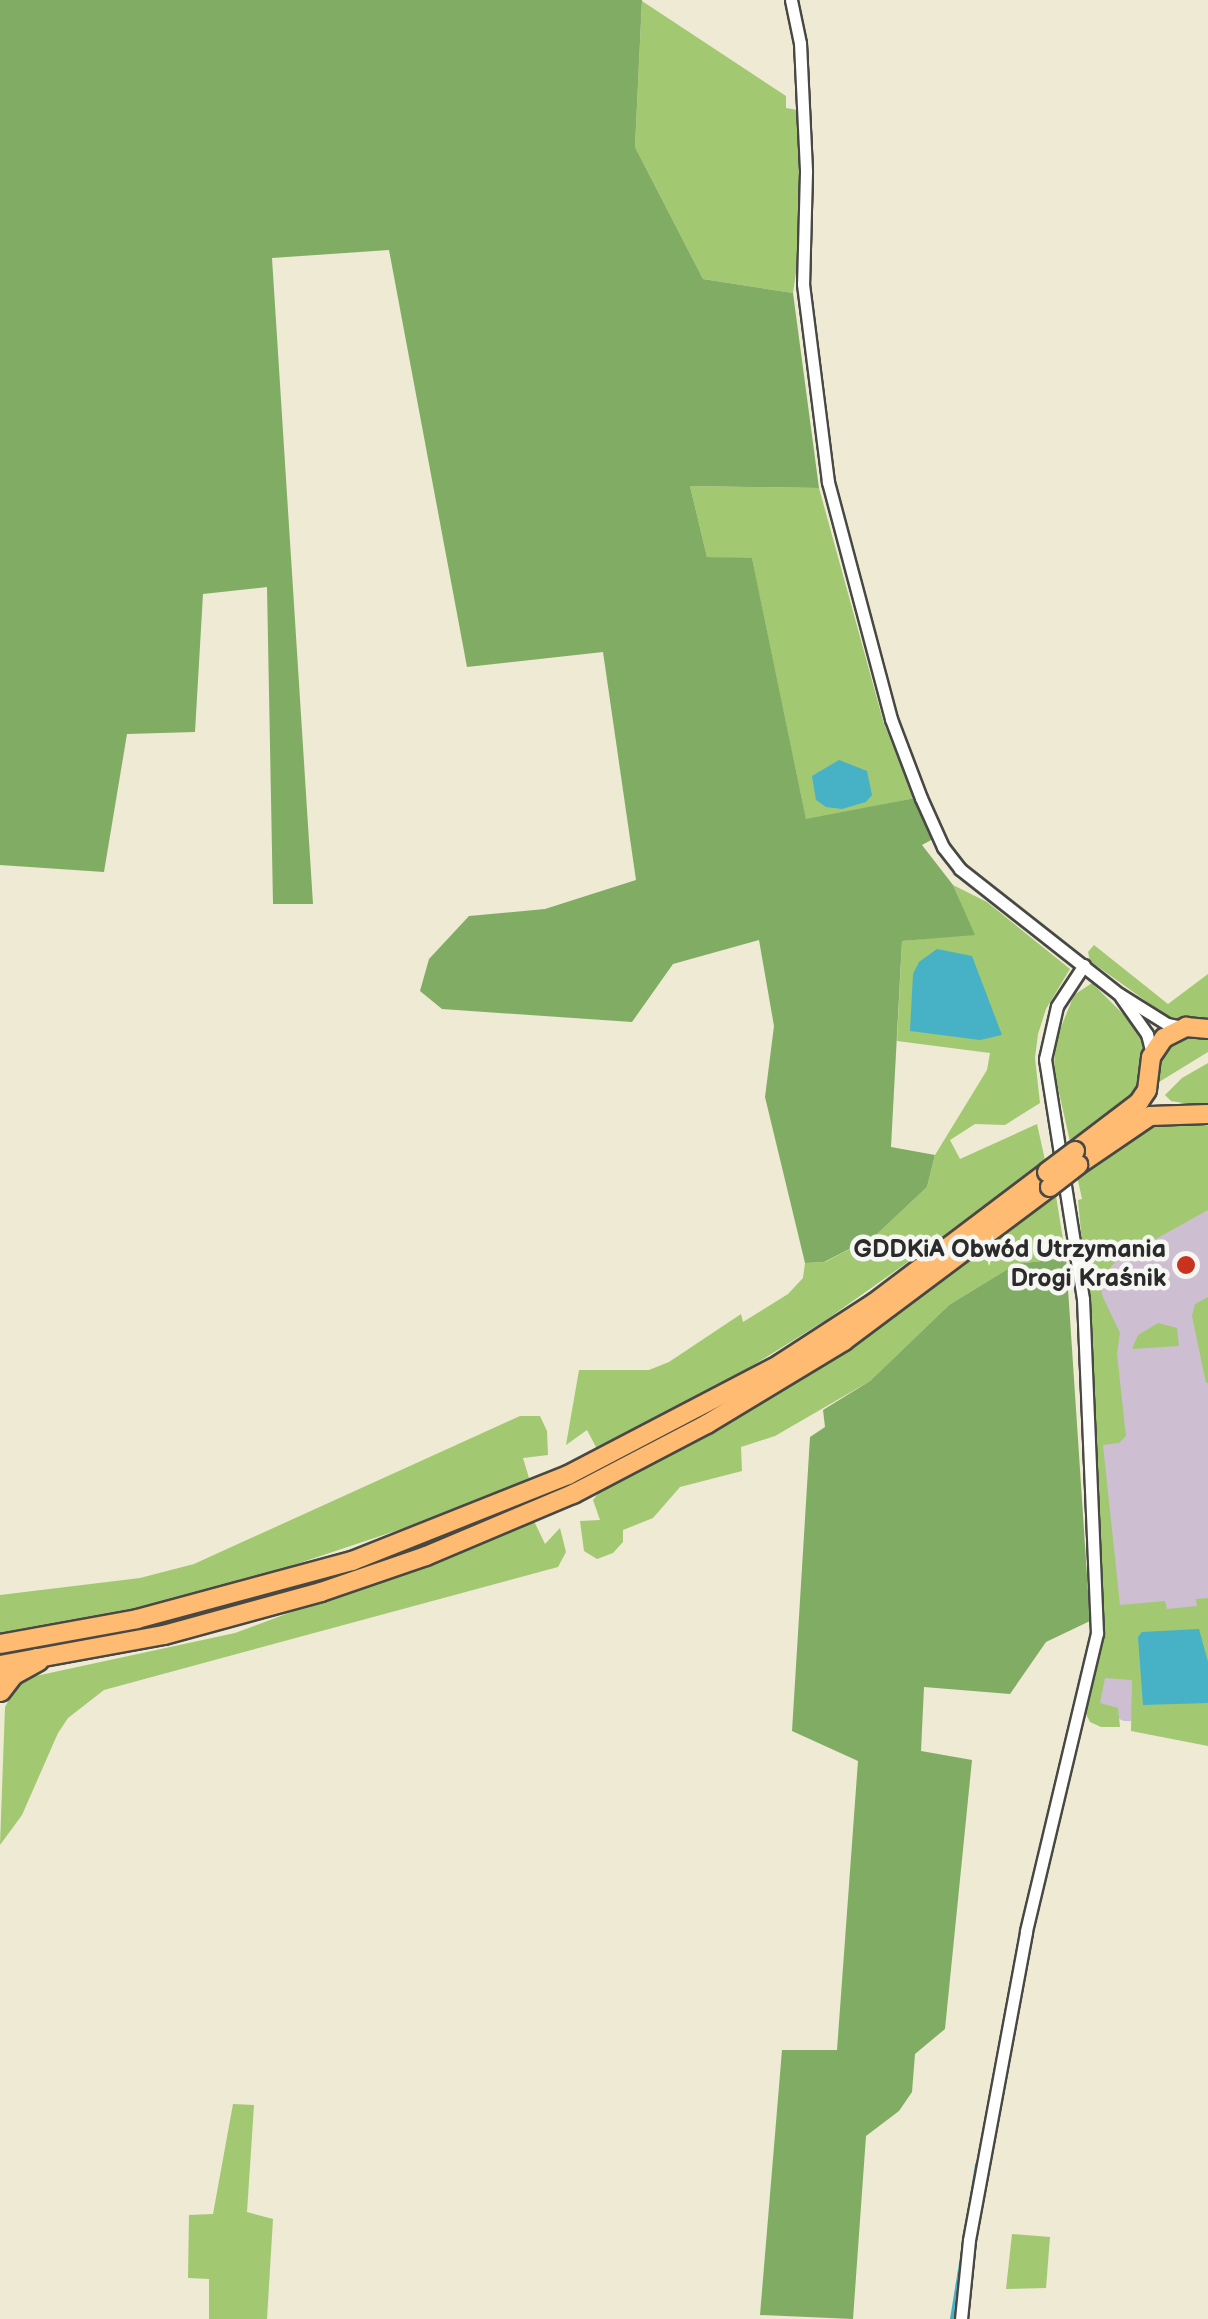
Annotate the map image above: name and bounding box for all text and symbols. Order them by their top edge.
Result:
place label: GDDKiA Obwód Utrzymania Drogi Kraśnik [854,1236,1166,1295]
marker: GDDKiA Obwód Utrzymania Drogi Kraśnik [1175,1254,1197,1276]

